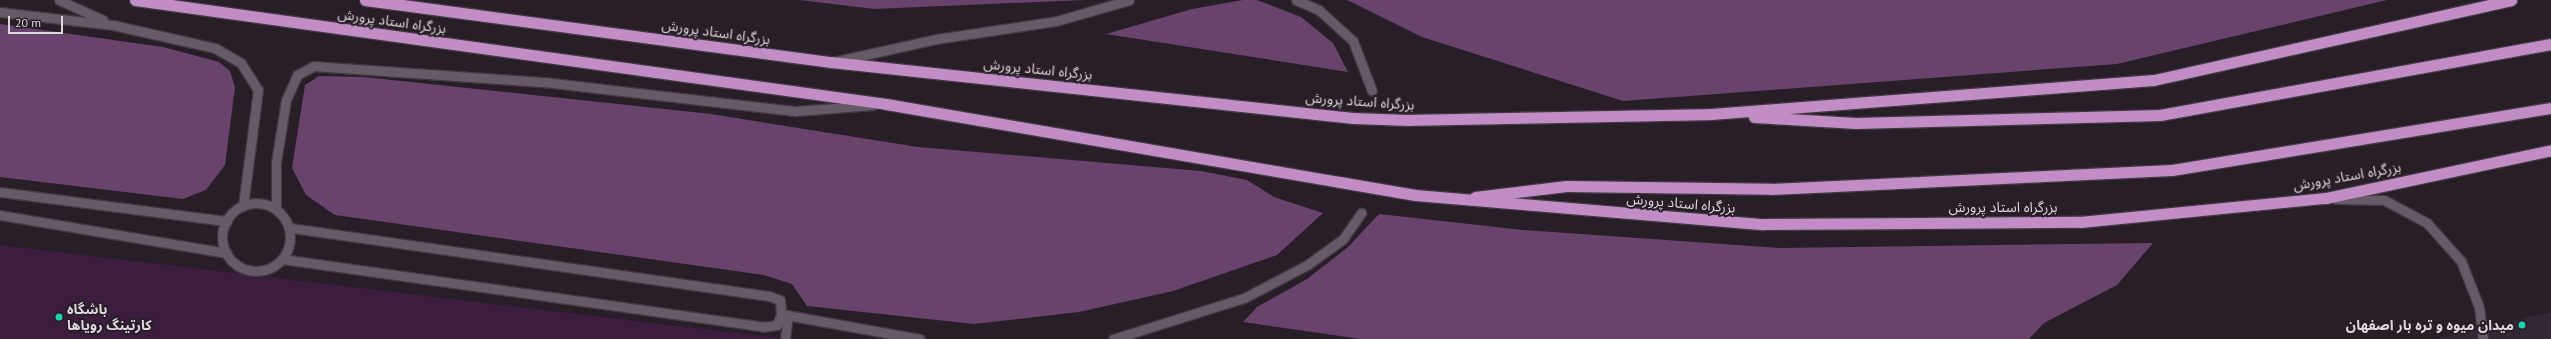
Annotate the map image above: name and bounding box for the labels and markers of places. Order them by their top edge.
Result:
place label: باشگاه کارتینگ رویاها [67,301,152,334]
marker: باشگاه کارتینگ رویاها [54,312,64,322]
place label: میدان میوه و تره بار اصفهان [2346,317,2514,333]
marker: میدان میوه و تره بار اصفهان [2517,320,2527,330]

